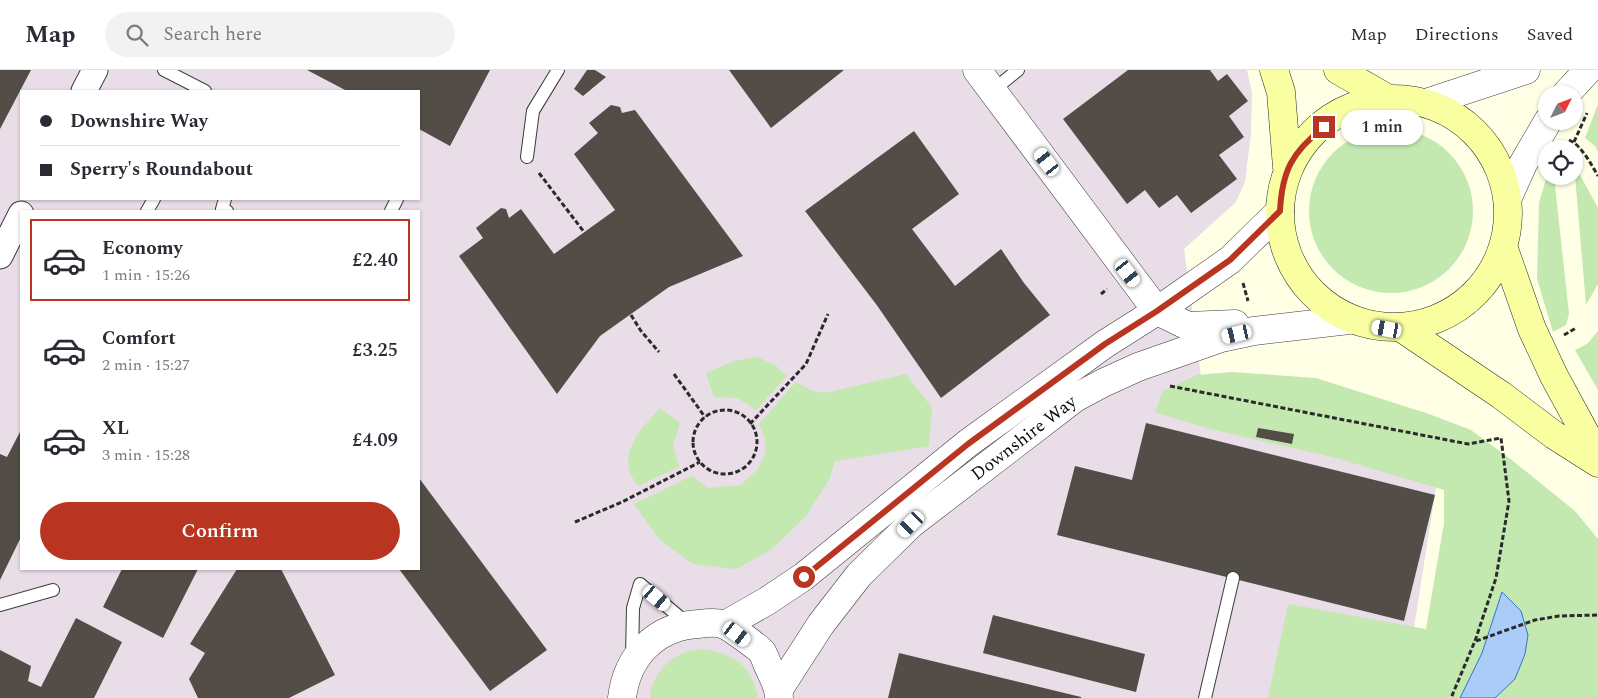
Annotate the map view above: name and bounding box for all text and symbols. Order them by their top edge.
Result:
search box [105,12,455,57]
text: Map [25,17,75,53]
text: Search here [163,20,262,49]
icon: search [123,21,151,49]
text: Map [1351,21,1387,48]
text: Directions [1415,21,1499,48]
text: Saved [1527,21,1573,48]
north arrow [1538,85,1582,130]
map controls [1538,85,1583,185]
text: Downshire Way [70,107,208,136]
callout: 1 min [1342,110,1424,144]
text: 1 min [1361,115,1403,139]
route end [1313,116,1335,138]
button: locate [1538,140,1583,185]
car [1031,146,1062,178]
text: Sperry's Roundabout [70,155,253,184]
text: Economy [102,234,183,263]
icon: car [42,238,87,283]
text: £2.40 [352,246,398,275]
car [1112,257,1143,289]
text: 1 min · 15:26 [102,263,190,287]
car [1370,319,1403,339]
car [1220,323,1253,345]
text: Comfort [102,324,176,353]
icon: car [42,328,87,373]
text: £3.25 [352,336,398,365]
text: 2 min · 15:27 [102,353,190,377]
street label: Downshire Way [965,388,1083,487]
text: XL [102,414,129,443]
icon: car [42,418,87,463]
text: £4.09 [352,426,398,455]
text: 3 min · 15:28 [102,443,190,467]
button: Confirm [40,502,400,560]
car [894,508,927,540]
route start [793,566,815,588]
car [640,583,673,613]
car [720,619,753,649]

